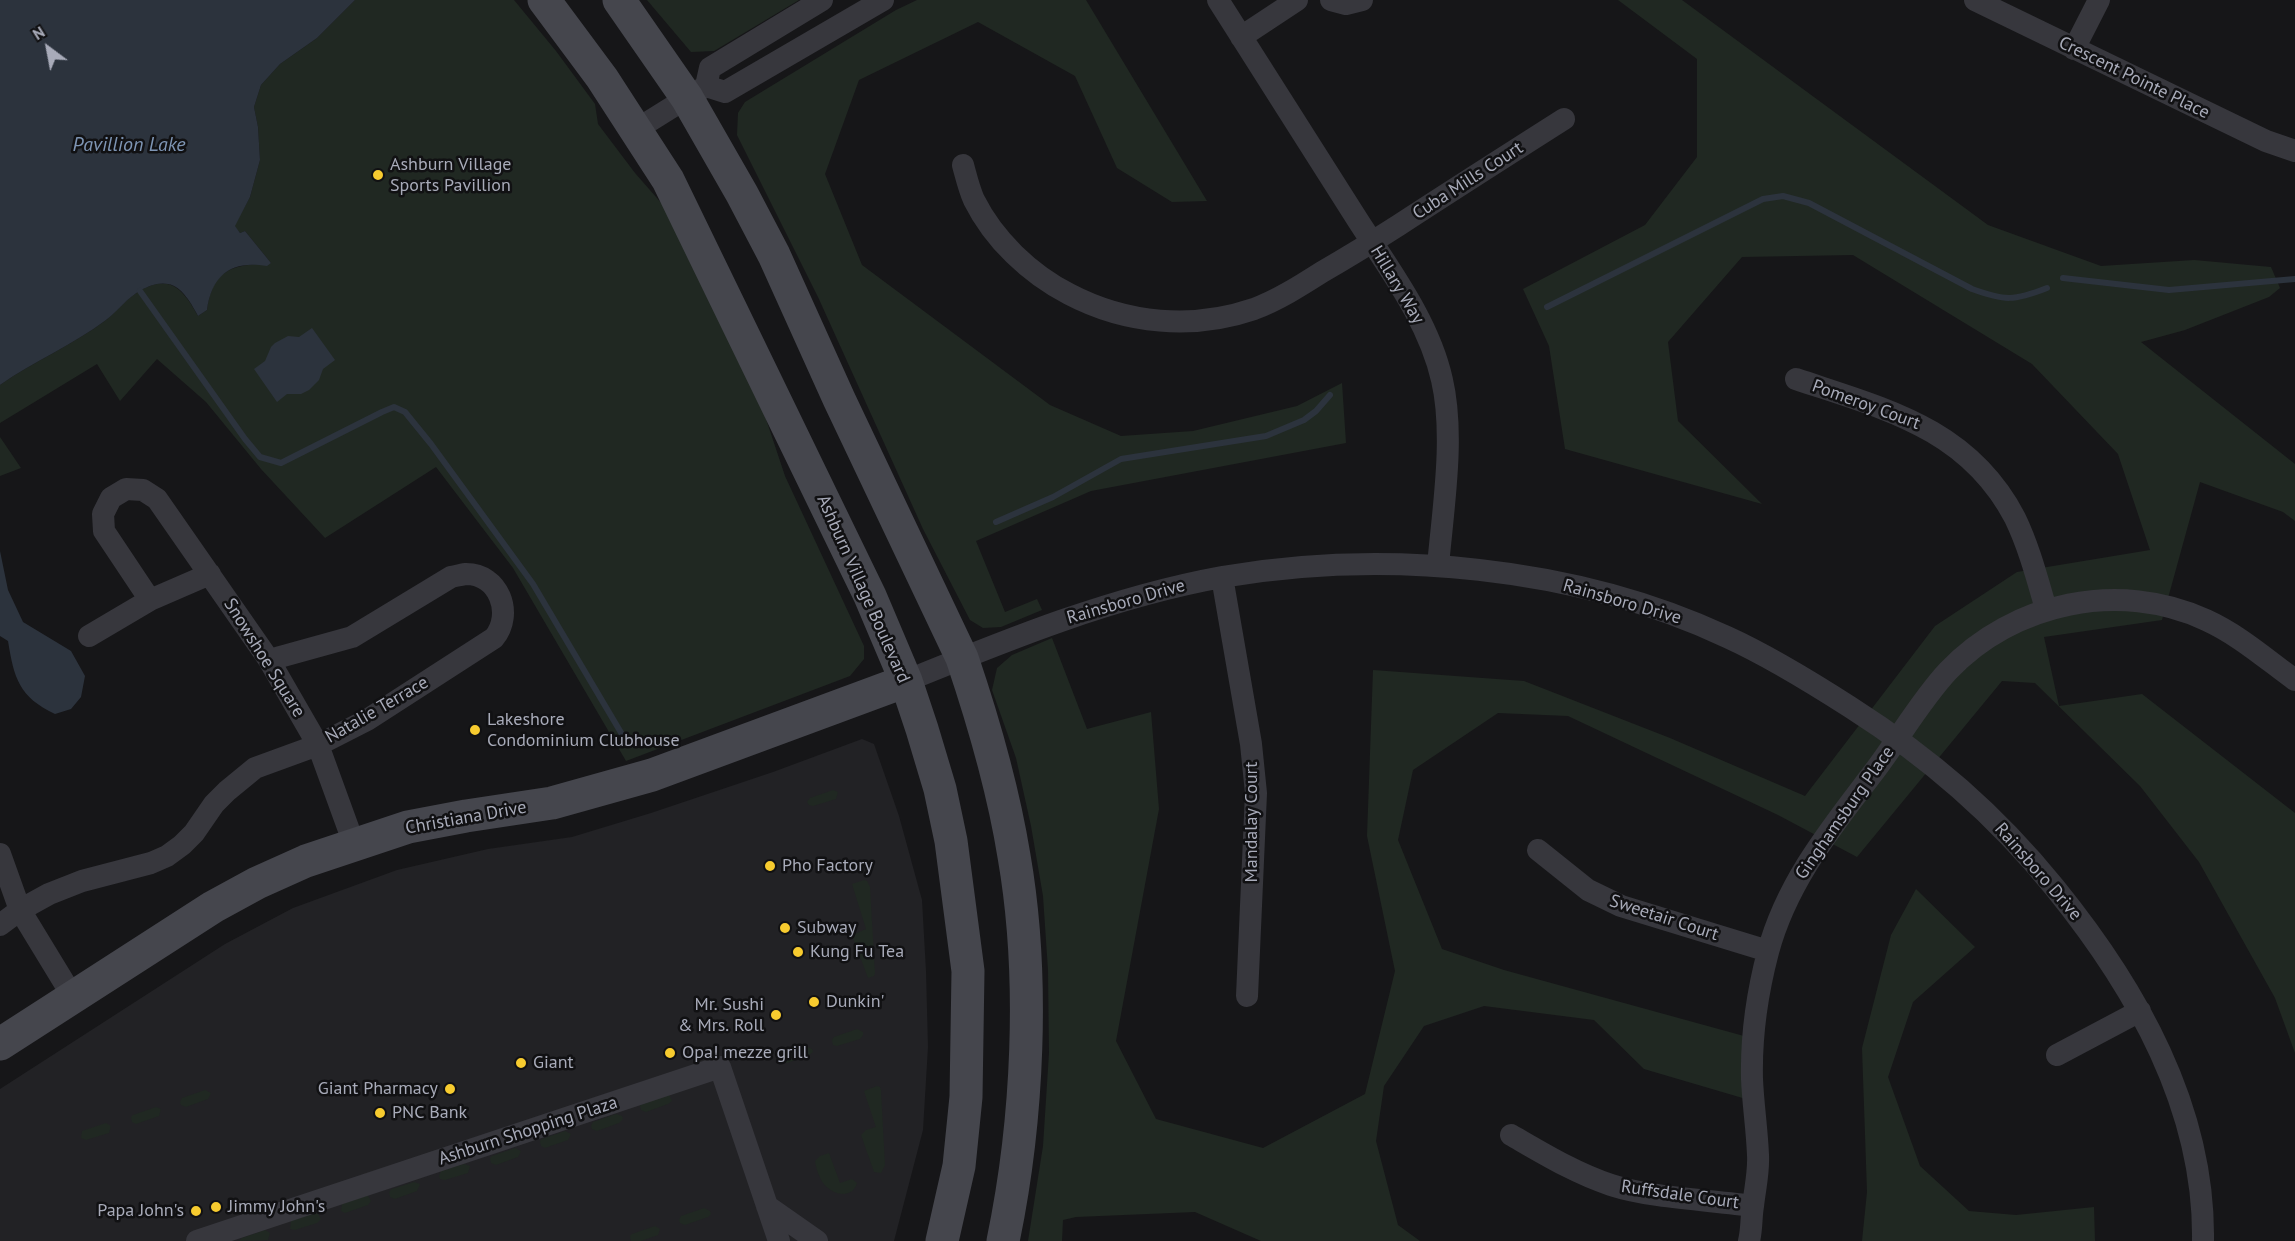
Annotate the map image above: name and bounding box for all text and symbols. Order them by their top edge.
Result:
north arrow [18,18,78,78]
text: N [29,21,48,44]
street label: Crescent Pointe Place [2055,32,2213,124]
water label: Pavillion Lake [73,133,185,157]
street label: Cuba Mills Court [1409,137,1527,225]
place label: Ashburn Village Sports Pavillion [390,154,511,196]
marker: Ashburn Village Sports Pavillion [371,168,385,182]
street label: Hillary Way [1365,242,1429,328]
street label: Pomeroy Court [1809,375,1923,435]
street label: Ashburn Village Boulevard [812,492,914,686]
street label: Rainsboro Drive [1064,575,1188,629]
street label: Rainsboro Drive [1560,575,1684,629]
street label: Snowshoe Square [219,595,309,721]
street label: Natalie Terrace [322,672,432,748]
place label: Lakeshore Condominium Clubhouse [487,709,680,752]
marker: Lakeshore Condominium Clubhouse [468,723,482,737]
street label: Ginghamsburg Place [1791,742,1899,884]
street label: Mandalay Court [1241,762,1263,882]
street label: Christiana Drive [404,797,528,839]
street label: Rainsboro Drive [1990,819,2086,925]
place label: Pho Factory [782,855,873,877]
marker: Pho Factory [763,859,777,873]
street label: Sweetair Court [1607,890,1721,946]
place label: Subway [797,917,856,939]
marker: Subway [778,921,792,935]
place label: Kung Fu Tea [810,941,904,963]
marker: Kung Fu Tea [791,945,805,959]
place label: Dunkin' [826,991,885,1013]
place label: Mr. Sushi & Mrs. Roll [678,994,764,1036]
marker: Dunkin' [807,995,821,1009]
marker: Mr. Sushi & Mrs. Roll [769,1008,783,1022]
place label: Opa! mezze grill [682,1042,808,1064]
marker: Opa! mezze grill [663,1046,677,1060]
place label: Giant [533,1052,574,1074]
marker: Giant [514,1056,528,1070]
place label: Giant Pharmacy [318,1078,438,1100]
marker: Giant Pharmacy [443,1082,457,1096]
street label: Ashburn Shopping Plaza [436,1092,620,1170]
place label: PNC Bank [392,1102,467,1124]
marker: PNC Bank [373,1106,387,1120]
street label: Ruffsdale Court [1620,1176,1740,1214]
place label: Jimmy John's [228,1196,325,1218]
place label: Papa John's [97,1200,184,1222]
marker: Jimmy John's [209,1200,223,1214]
marker: Papa John's [189,1204,203,1218]

